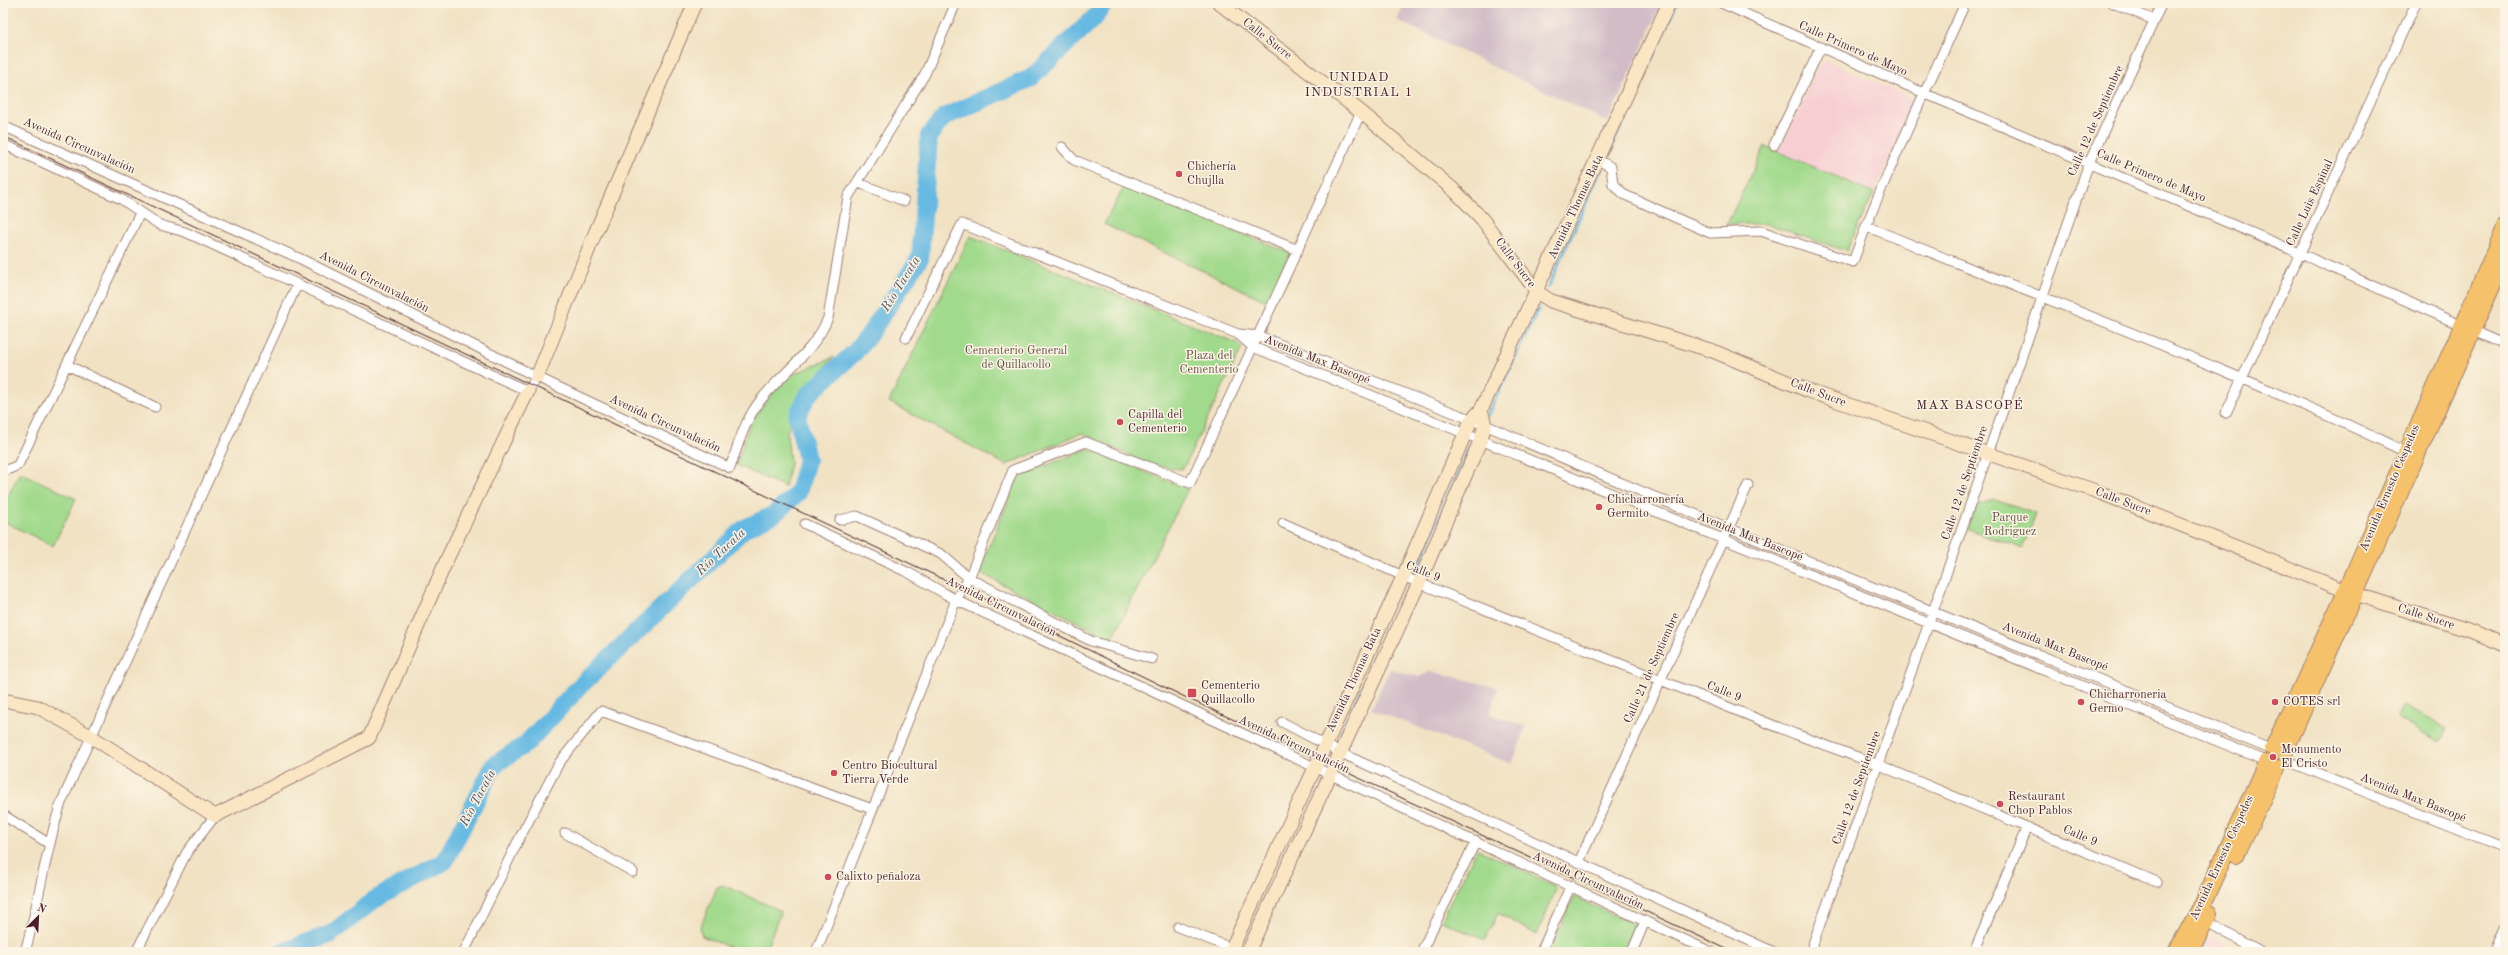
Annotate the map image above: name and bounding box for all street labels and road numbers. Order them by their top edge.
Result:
street label: Calle Sucre [1240,16,1294,62]
street label: Calle Primero de Mayo [1797,20,1909,78]
street label: Calle 12 de Septiembre [2066,63,2126,178]
street label: Avenida Circunvalación [21,116,137,176]
street label: Calle Primero de Mayo [2095,148,2208,205]
street label: Avenida Thomas Bata [1546,153,1606,261]
street label: Calle Luis Espinal [2285,158,2335,248]
street label: Calle Sucre [1492,236,1538,290]
street label: Avenida Circunvalación [317,249,431,315]
street label: Avenida Max Bascopé [1262,333,1372,387]
street label: Calle Sucre [1788,377,1848,409]
street label: Avenida Circunvalación [608,393,723,455]
street label: Avenida Ernesto Céspedes [2358,423,2422,553]
street label: Calle 12 de Septiembre [1940,424,1990,542]
street label: Calle Sucre [2093,486,2153,518]
street label: Avenida Max Bascopé [1695,510,1805,564]
street label: Calle 9 [1404,560,1442,584]
street label: Avenida Circunvalación [944,575,1059,639]
street label: Calle Sucre [2396,602,2456,632]
street label: Calle 21 de Septiembre [1622,610,1682,725]
street label: Avenida Max Bascopé [2000,620,2110,674]
street label: Avenida Thomas Bata [1324,626,1384,734]
street label: Calle 9 [1705,680,1743,704]
street label: Avenida Circunvalación [1237,714,1352,776]
street label: Calle 12 de Septiembre [1831,729,1883,846]
street label: Avenida Max Bascopé [2358,771,2468,825]
street label: Avenida Ernesto Céspedes [2188,794,2256,922]
street label: Calle 9 [2061,823,2099,849]
street label: Avenida Circunvalación [1531,850,1646,912]

